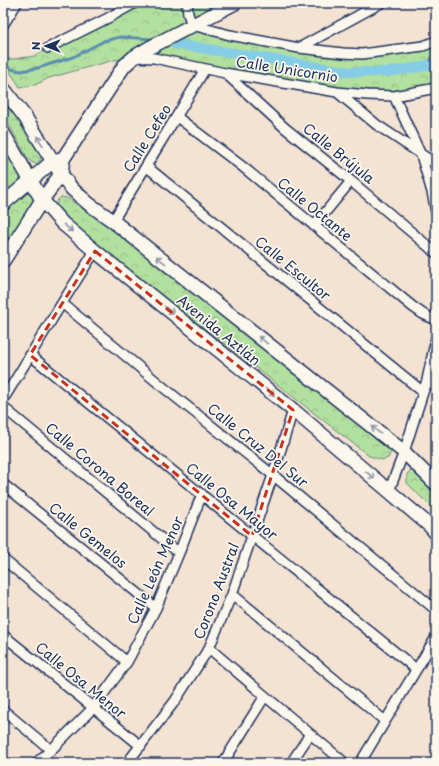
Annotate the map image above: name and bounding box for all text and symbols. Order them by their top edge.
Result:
north arrow [26,26,66,66]
text: N [27,41,44,50]
street label: Calle Unicornio [235,51,340,87]
street label: Calle Cefeo [118,100,176,176]
street label: Calle Brújula [299,118,380,189]
one-way arrow [36,136,44,147]
street label: Calle Octante [273,172,357,246]
one-way arrow [62,224,73,233]
street label: Calle Escultor [251,231,336,305]
one-way arrow [156,255,167,264]
street label: Avenida Aztlán [173,290,265,370]
one-way arrow [163,306,174,315]
one-way arrow [258,336,269,345]
one-way arrow [265,387,276,396]
street label: Calle Cruz Del Sur [203,398,313,492]
street label: Calle Corona Boreal [41,417,159,521]
one-way arrow [370,426,381,434]
street label: Calle Osa Mayor [182,457,283,545]
one-way arrow [365,470,375,479]
street label: Calle Gemelos [45,497,131,573]
street label: Calle León Menor [122,512,188,628]
street label: Corono Austral [188,540,244,642]
street label: Calle Osa Menor [31,637,131,724]

